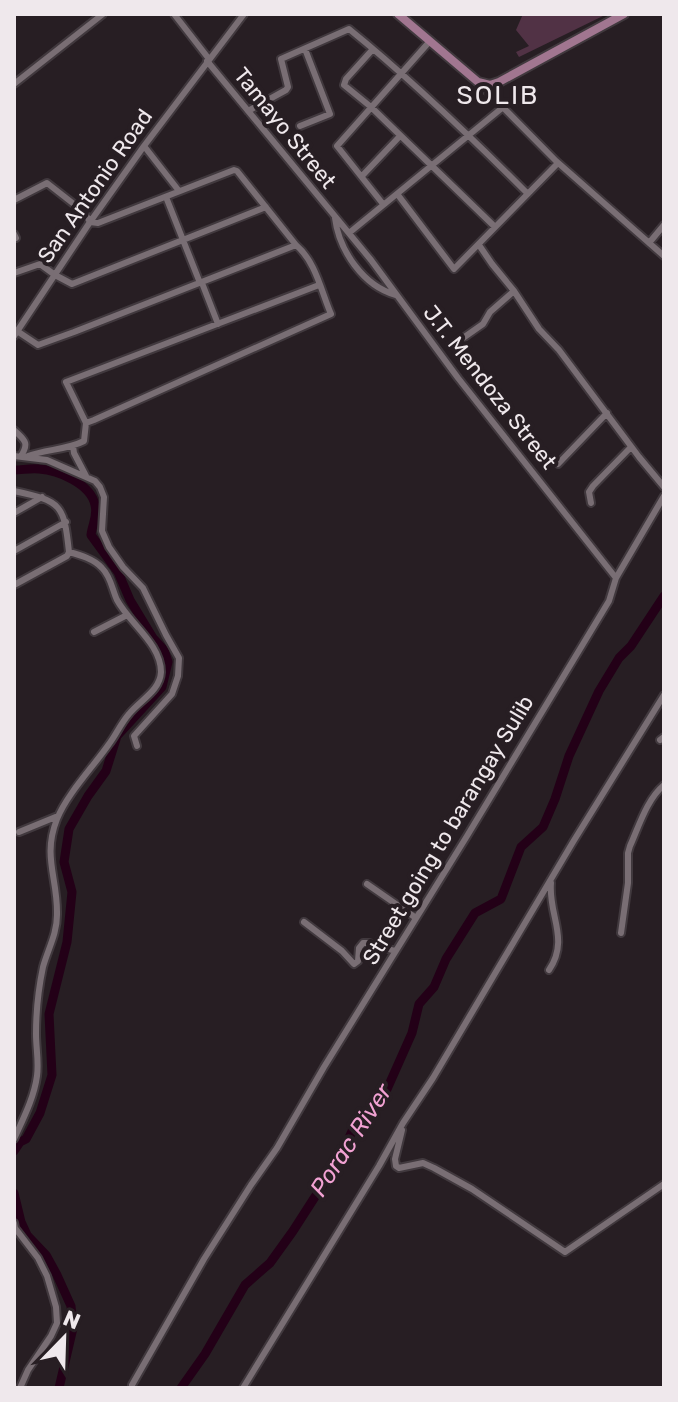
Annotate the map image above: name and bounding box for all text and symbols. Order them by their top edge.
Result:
street label: Tamayo Street [228,62,342,194]
district label: SOLIB [457,80,539,111]
street label: San Antonio Road [32,104,158,268]
street label: J.T. Mendoza Street [418,300,563,475]
street label: Street going to barangay Sulib [357,690,539,970]
water label: Porac River [304,1078,398,1202]
north arrow [24,1298,104,1378]
text: N [59,1305,84,1336]

